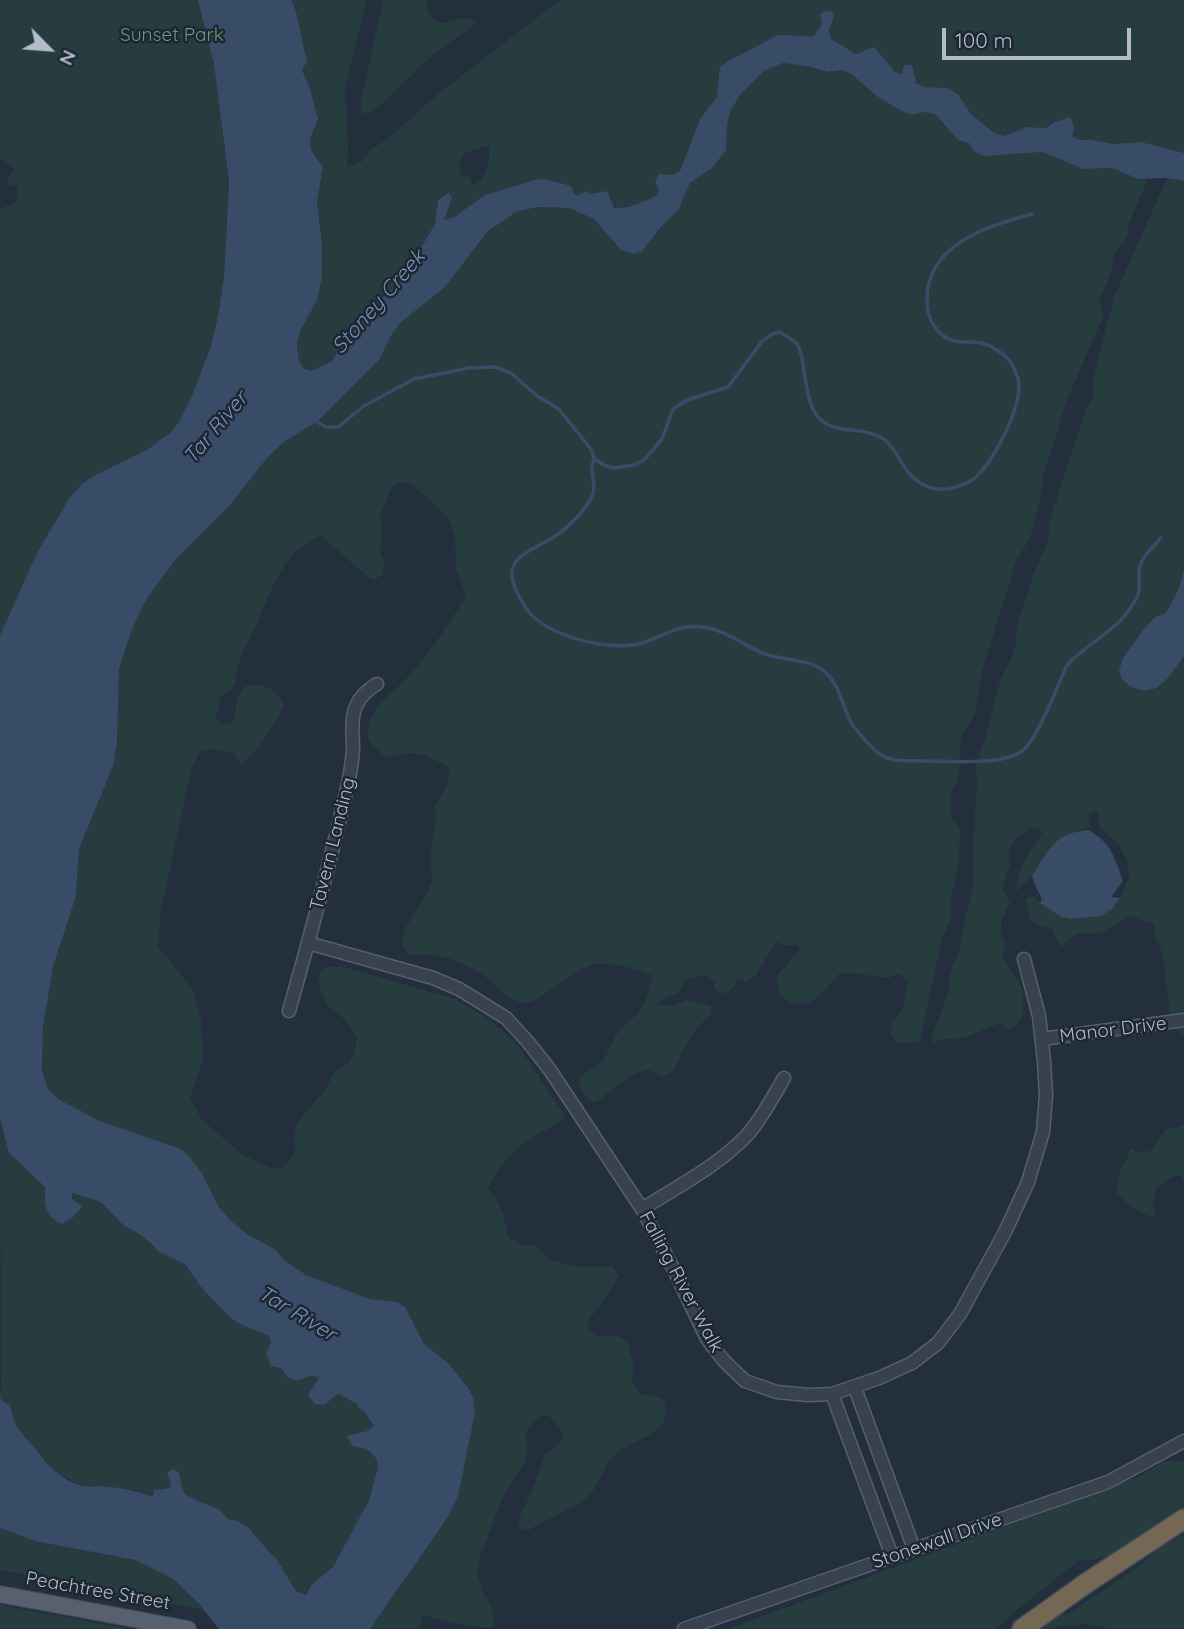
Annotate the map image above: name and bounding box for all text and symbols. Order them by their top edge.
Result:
north arrow [14,14,84,84]
scale bar [946,14,1135,58]
park label: Sunset Park [120,24,224,46]
text: 100 m [955,27,1013,53]
text: N [54,46,82,69]
water label: Stoney Creek [327,245,431,359]
water label: Tar River [179,387,253,469]
street label: Tavern Landing [305,775,361,913]
street label: Manor Drive [1058,1012,1168,1048]
street label: Falling River Walk [634,1207,728,1357]
water label: Tar River [253,1281,341,1347]
street label: Stonewall Drive [869,1508,1005,1574]
street label: Peachtree Street [24,1567,172,1615]

